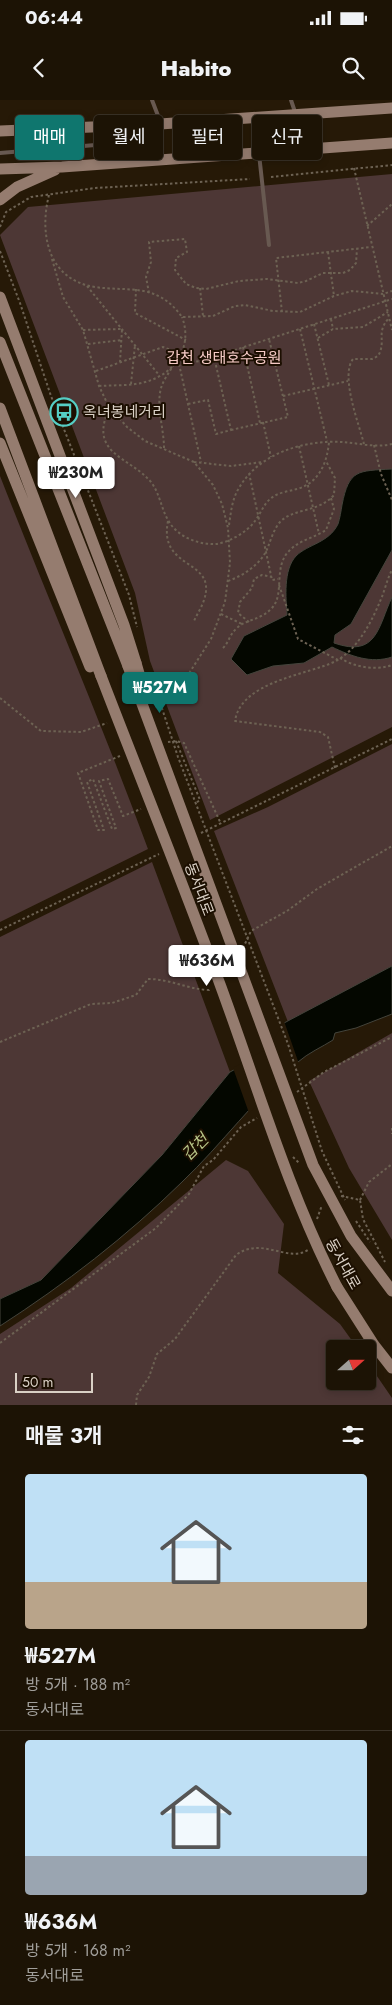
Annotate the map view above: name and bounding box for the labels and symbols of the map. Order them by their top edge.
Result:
park label: 갑천 생태호수공원 [167,347,281,369]
bus stop icon: 옥녀봉네거리 [49,397,79,427]
place label: 옥녀봉네거리 [83,401,166,423]
pin: ₩230M [41,456,111,499]
pin: ₩527M [125,672,195,714]
street label: 동서대로 [179,859,219,919]
pin: ₩636M [172,944,242,987]
water label: 갑천 [176,1127,215,1166]
street label: 동서대로 [320,1235,366,1293]
north arrow [326,1340,376,1390]
scale bar [15,1370,92,1393]

